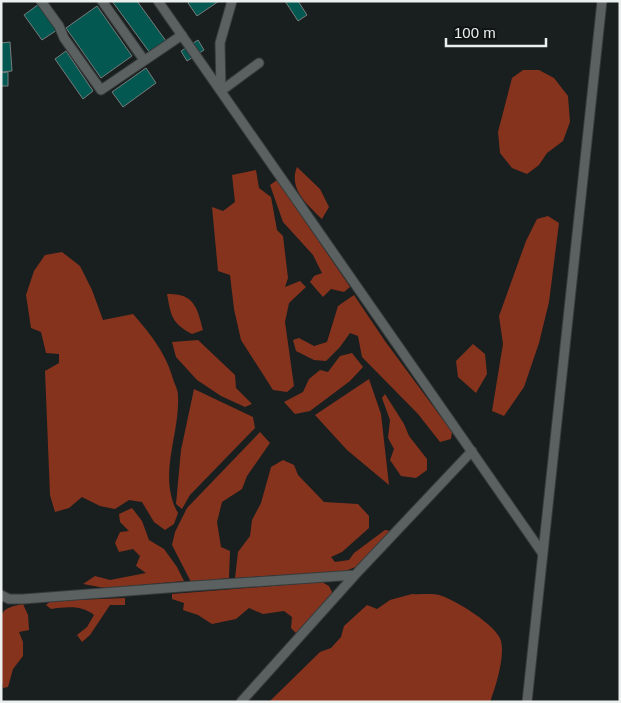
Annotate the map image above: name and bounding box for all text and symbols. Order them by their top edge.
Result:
scale bar [446,15,546,47]
text: 100 m [454,24,496,41]

